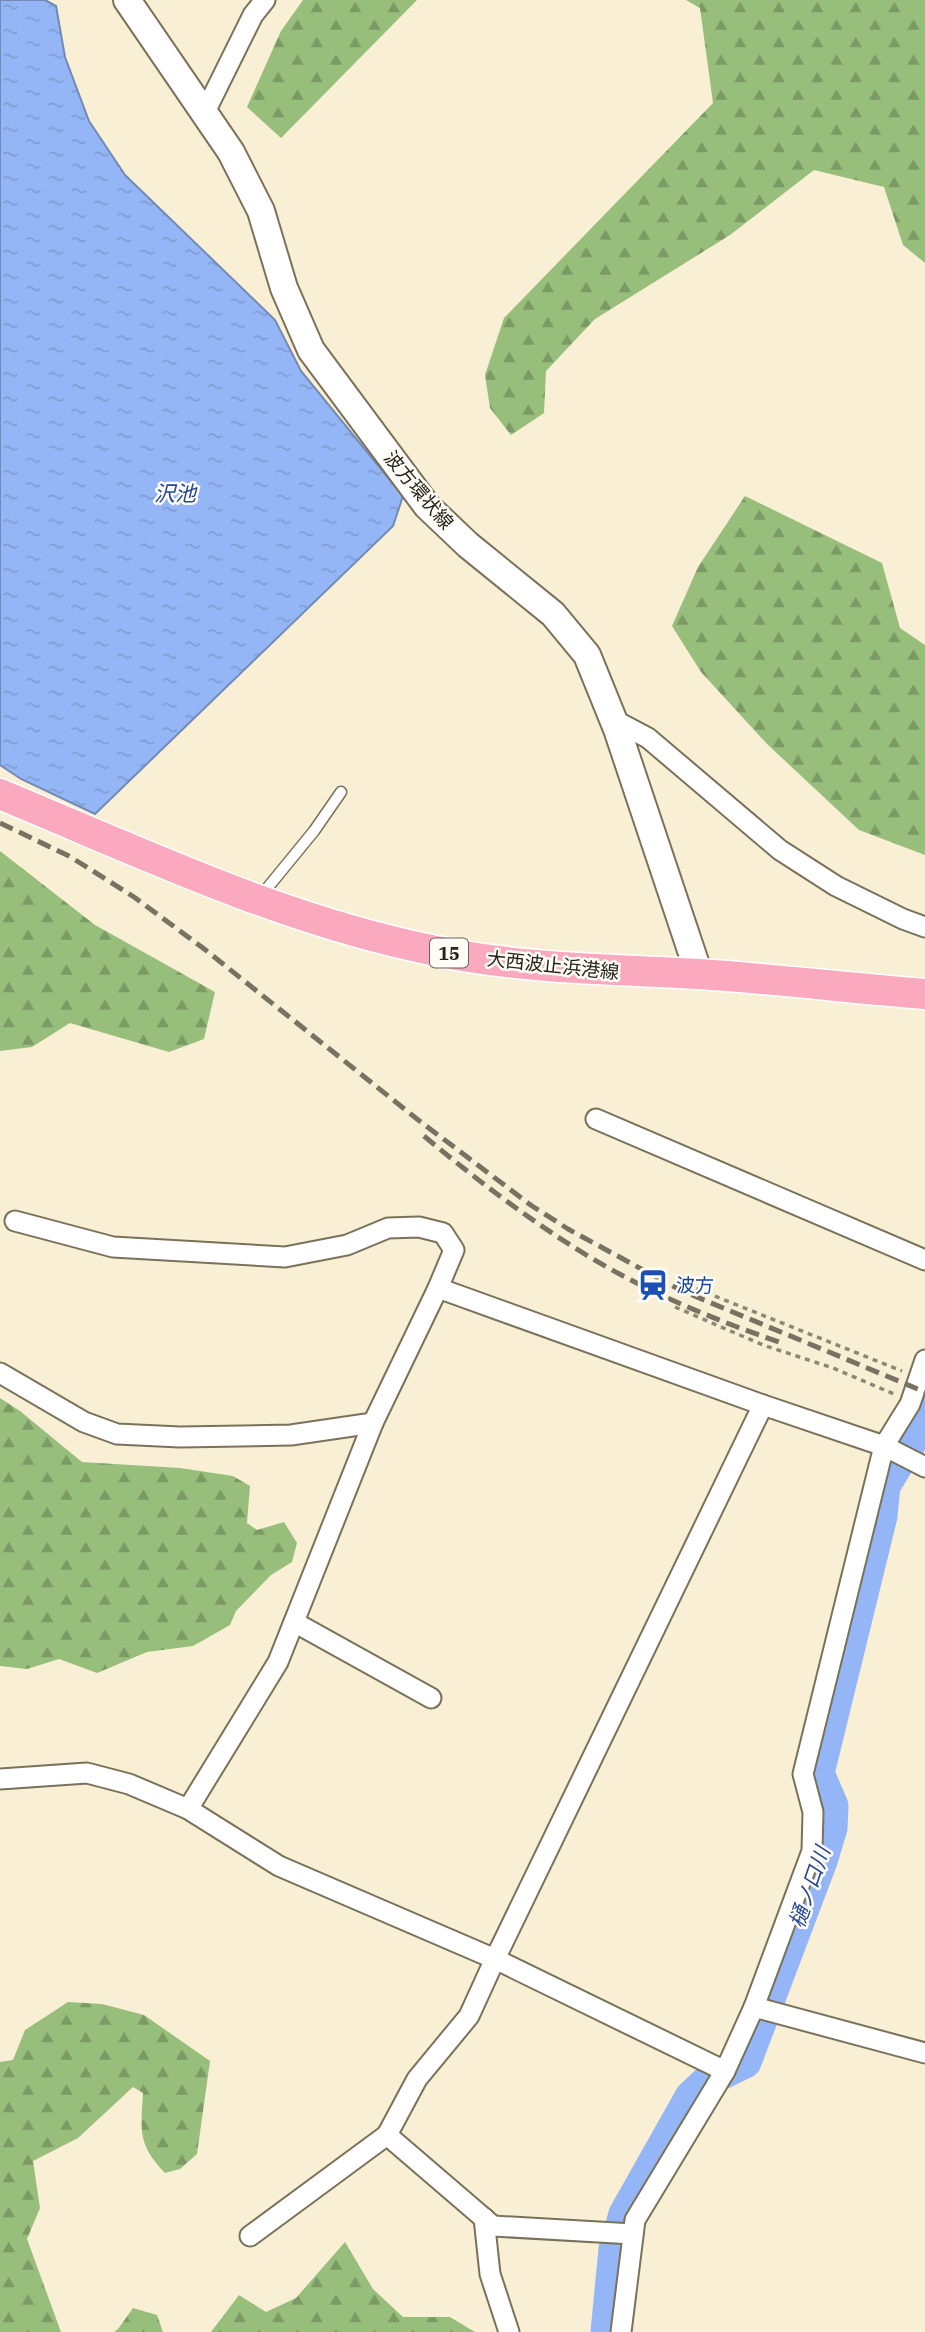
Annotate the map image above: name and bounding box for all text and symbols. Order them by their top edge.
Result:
street label: 波方環状線 [379,446,459,534]
water label: 沢池 [154,479,198,507]
road number: 15 [430,938,468,968]
street label: 大西波止浜港線 [486,946,620,984]
station icon: 波方 [636,1268,670,1302]
place label: 波方 [676,1273,714,1297]
water label: 樋ノ口川 [782,1841,837,1931]

